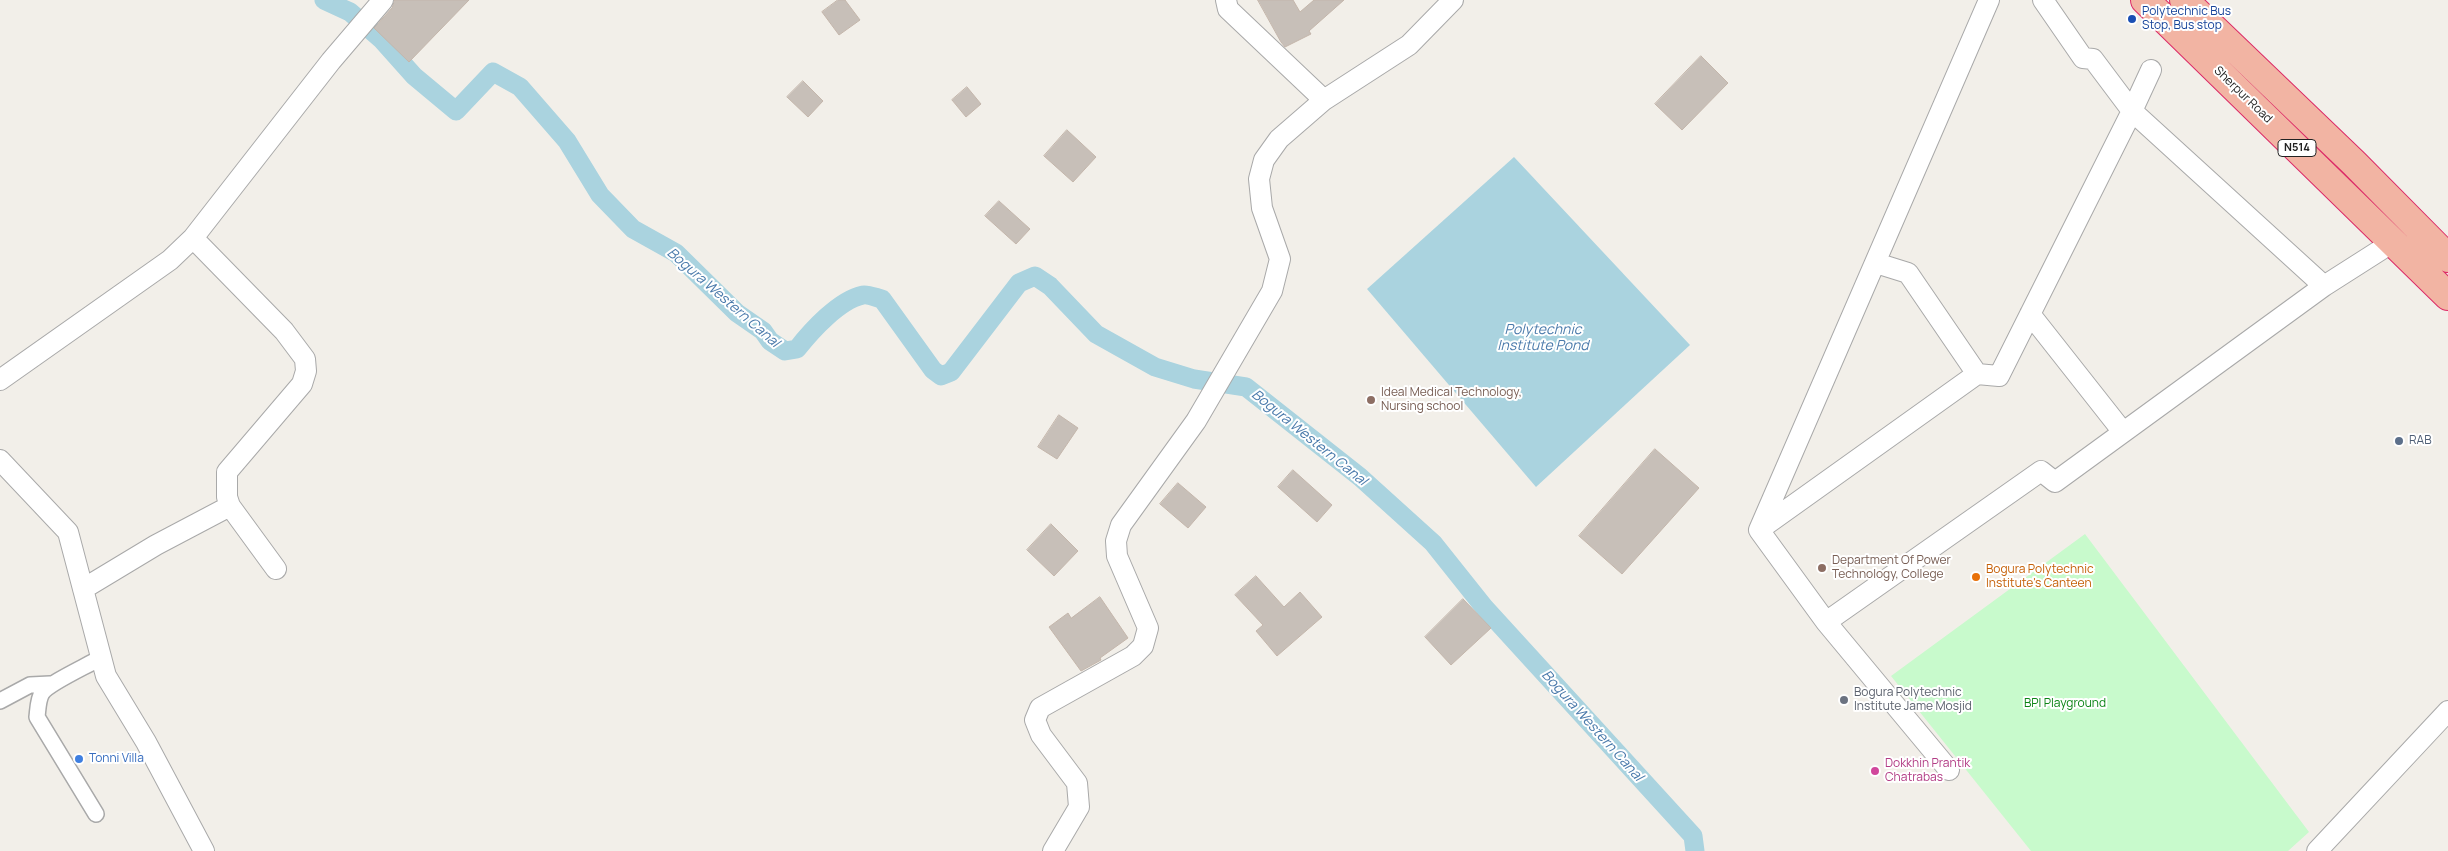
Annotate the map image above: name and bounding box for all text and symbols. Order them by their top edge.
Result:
place label: Polytechnic Bus Stop, Bus stop [2142,5,2231,33]
marker: Polytechnic Bus Stop, Bus stop [2126,13,2138,25]
street label: Sherpur Road [2211,64,2275,126]
road number: N514 [2278,140,2316,156]
water label: Bogura Western Canal [663,245,783,351]
water label: Polytechnic Institute Pond [1497,322,1589,354]
water label: Bogura Western Canal [1248,386,1370,490]
place label: Ideal Medical Technology, Nursing school [1381,386,1522,414]
marker: Ideal Medical Technology, Nursing school [1365,394,1377,406]
place label: RAB [2409,434,2432,448]
marker: RAB [2393,435,2405,447]
place label: Department Of Power Technology, College [1832,554,1951,582]
marker: Department Of Power Technology, College [1816,562,1828,574]
place label: Bogura Polytechnic Institute's Canteen [1986,563,2094,591]
marker: Bogura Polytechnic Institute's Canteen [1970,571,1982,583]
water label: Bogura Western Canal [1538,667,1646,785]
place label: Bogura Polytechnic Institute Jame Mosjid [1854,686,1972,714]
marker: Bogura Polytechnic Institute Jame Mosjid [1838,694,1850,706]
park label: BPI Playground [2024,697,2106,711]
place label: Tonni Villa [89,752,144,766]
marker: Tonni Villa [73,753,85,765]
place label: Dokkhin Prantik Chatrabas [1885,757,1970,785]
marker: Dokkhin Prantik Chatrabas [1869,765,1881,777]

